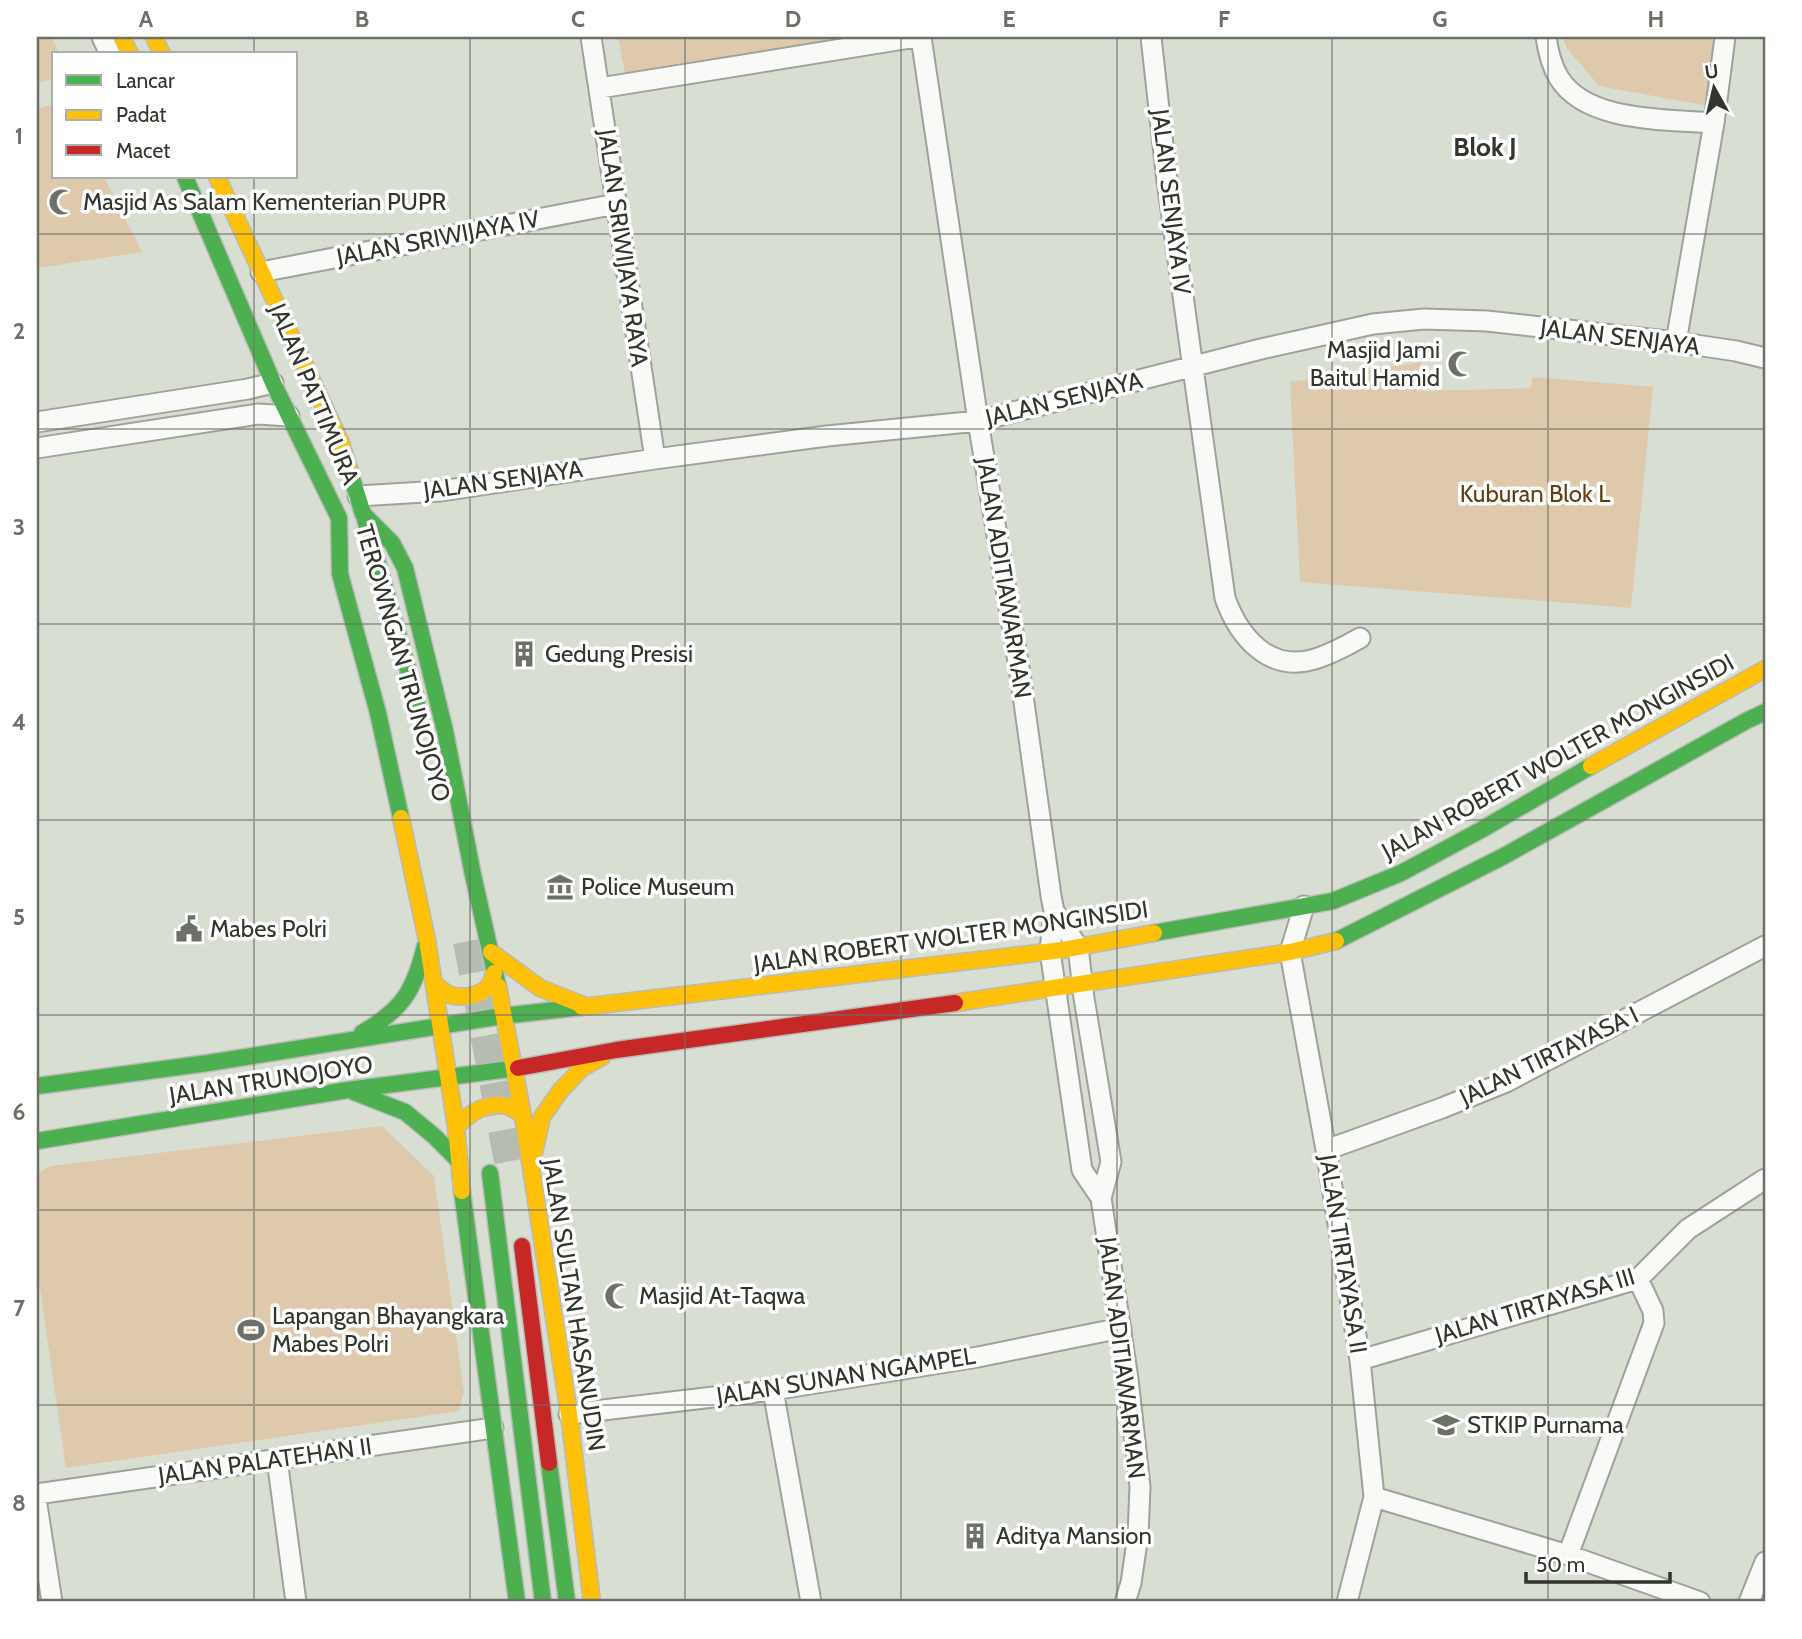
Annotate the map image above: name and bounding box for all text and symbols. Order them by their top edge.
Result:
text: A [139,5,154,33]
text: B [355,5,369,33]
text: C [571,5,585,33]
text: D [785,5,801,33]
text: E [1002,5,1016,33]
text: F [1218,5,1230,33]
text: G [1432,5,1448,33]
text: H [1648,5,1664,33]
legend [52,52,298,178]
north arrow [1680,52,1750,122]
text: U [1703,59,1720,84]
text: Lancar [116,68,175,93]
text: Padat [116,102,166,127]
street label: JALAN SENJAYA IV [1146,107,1197,297]
text: 1 [15,122,23,150]
street label: JALAN SRIWIJAYA RAYA [592,126,655,369]
district label: Blok J [1453,131,1517,163]
text: Macet [116,138,170,163]
mosque icon: Masjid As Salam Kementerian PUPR [47,187,77,217]
place label: Masjid As Salam Kementerian PUPR [83,187,447,216]
street label: JALAN SRIWIJAYA IV [333,204,542,272]
street label: JALAN PATTIMURA [263,298,366,489]
street label: JALAN SENJAYA [1538,312,1702,361]
text: 2 [13,317,25,345]
place label: Masjid Jami Baitul Hamid [1310,335,1440,392]
mosque icon: Masjid Jami Baitul Hamid [1446,349,1476,379]
street label: JALAN SENJAYA [982,365,1145,432]
street label: JALAN SENJAYA [420,454,585,505]
street label: JALAN ADITIAWARMAN [971,454,1038,700]
park label: Kuburan Blok L [1460,479,1610,508]
text: 3 [13,513,25,541]
street label: TEROWNGAN TRUNOJOYO [350,521,457,805]
building icon: Gedung Presisi [509,639,539,669]
place label: Gedung Presisi [545,639,693,668]
street label: JALAN ROBERT WOLTER MONGINSIDI [1376,647,1739,866]
text: 4 [12,708,26,736]
museum icon: Police Museum [545,872,575,902]
place label: Police Museum [581,872,734,901]
street label: JALAN ROBERT WOLTER MONGINSIDI [751,894,1150,979]
text: 5 [13,903,25,931]
public building icon: Mabes Polri [174,914,204,944]
place label: Mabes Polri [210,914,327,943]
street label: JALAN TIRTAYASA I [1454,1000,1643,1112]
street label: JALAN TRUNOJOYO [166,1049,375,1110]
text: 6 [13,1098,25,1126]
street label: JALAN TIRTAYASA II [1313,1151,1374,1356]
street label: JALAN SULTAN HASANUDIN [537,1156,612,1453]
street label: JALAN ADITIAWARMAN [1093,1234,1152,1481]
street label: JALAN TIRTAYASA III [1431,1261,1638,1350]
mosque icon: Masjid At-Taqwa [603,1281,633,1311]
place label: Masjid At-Taqwa [639,1281,806,1310]
text: 7 [13,1294,25,1322]
place label: Lapangan Bhayangkara Mabes Polri [272,1301,505,1358]
sports icon: Lapangan Bhayangkara Mabes Polri [236,1315,266,1345]
street label: JALAN SUNAN NGAMPEL [713,1341,977,1410]
school or university icon: STKIP Purnama [1431,1410,1461,1440]
place label: STKIP Purnama [1467,1410,1624,1439]
street label: JALAN PALATEHAN II [155,1431,374,1490]
text: 8 [12,1489,26,1517]
building icon: Aditya Mansion [960,1521,990,1551]
place label: Aditya Mansion [996,1521,1152,1550]
scale bar [1526,1541,1669,1585]
text: 50 m [1536,1552,1585,1577]

